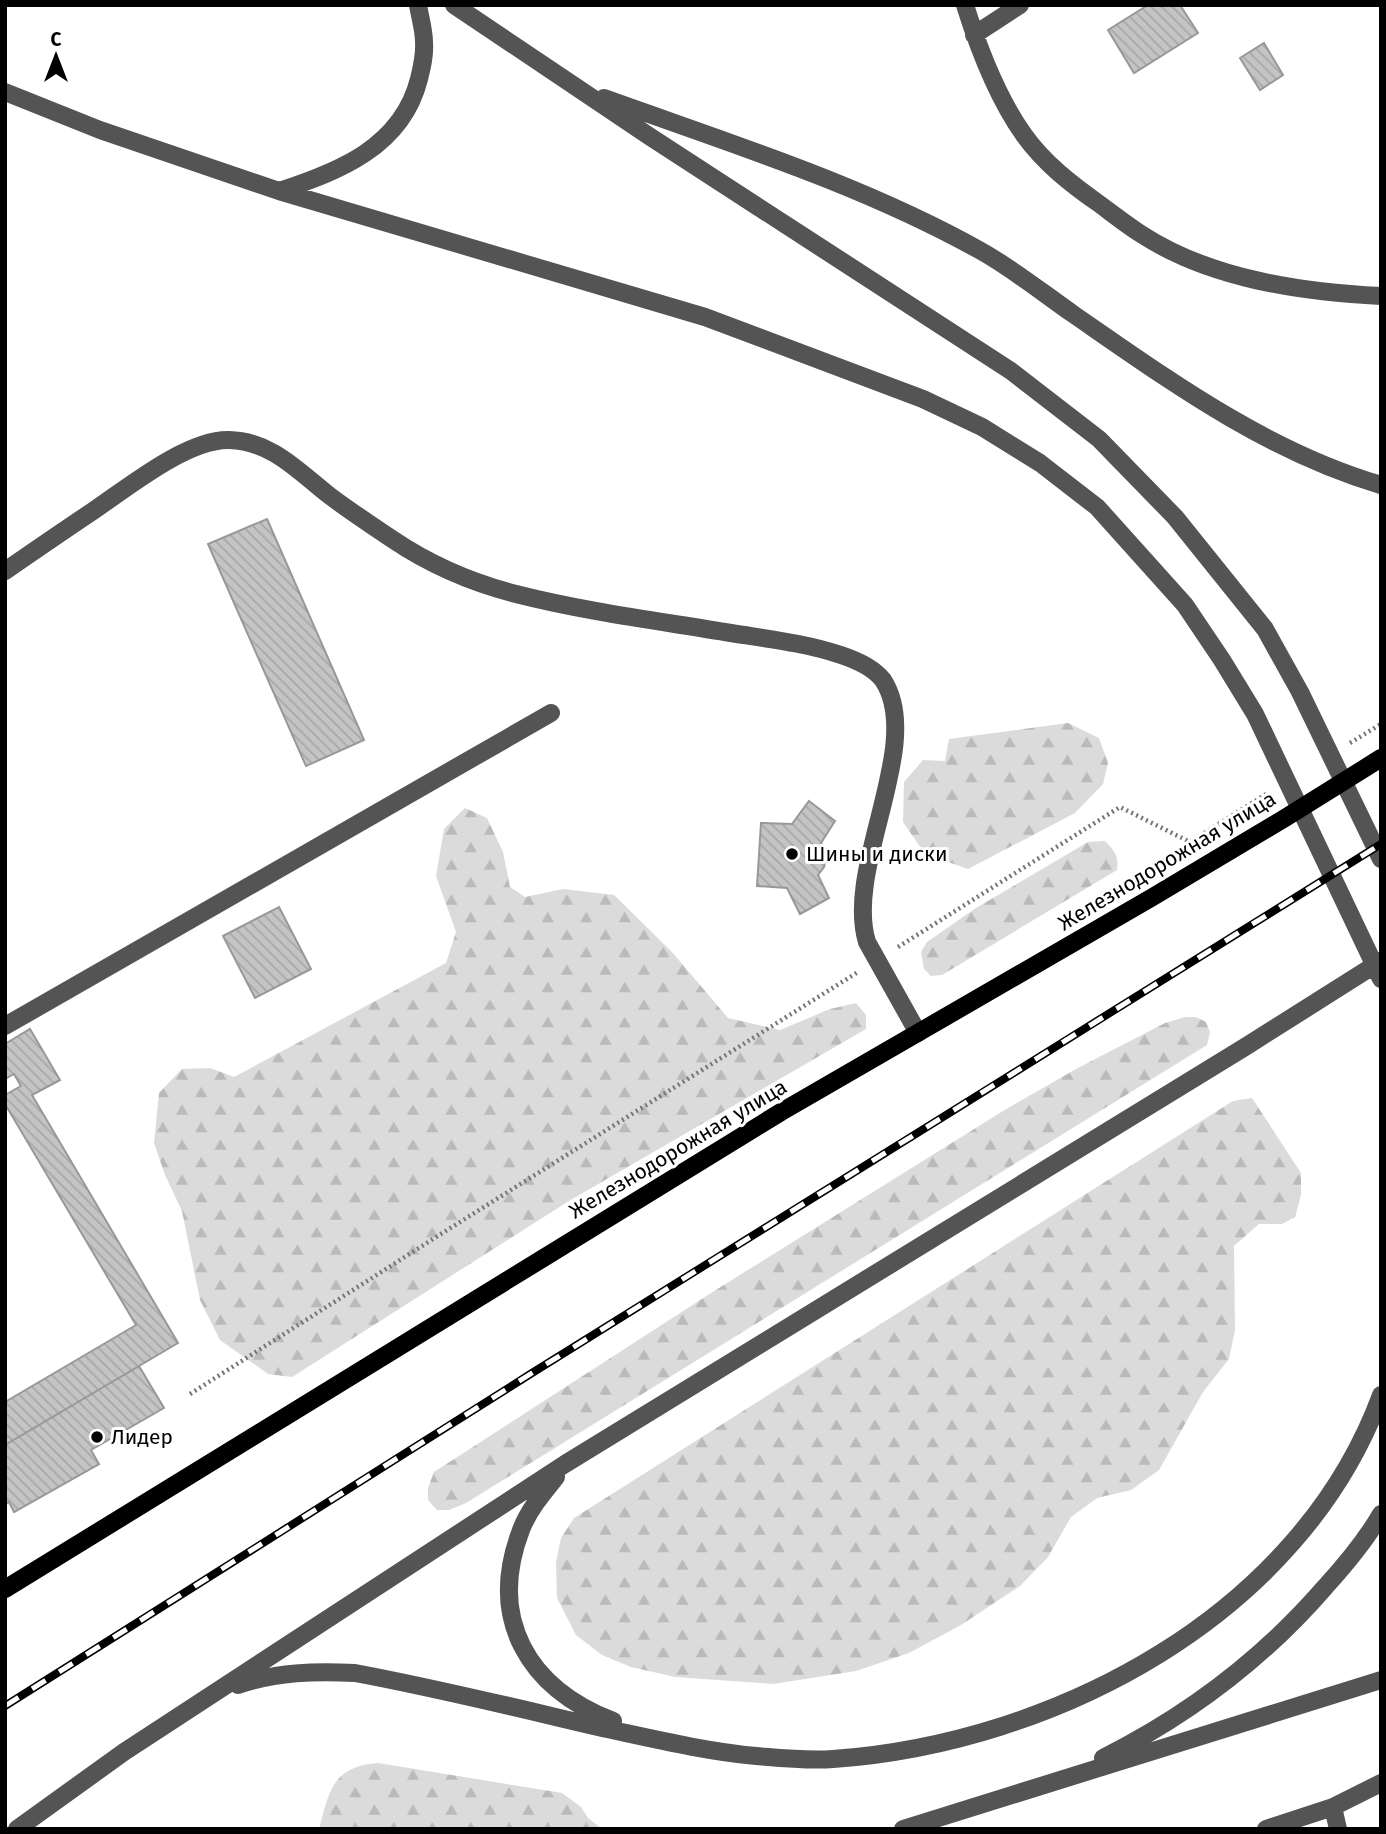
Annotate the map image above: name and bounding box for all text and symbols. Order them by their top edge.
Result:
north arrow [21,21,91,91]
text: С [51,28,62,51]
street label: Железнодорожная улица [1053,786,1281,936]
place label: Шины и диски [806,841,947,867]
marker: Шины и диски [784,846,800,862]
street label: Железнодорожная улица [564,1074,792,1224]
place label: Лидер [111,1424,173,1450]
marker: Лидер [89,1429,105,1445]

